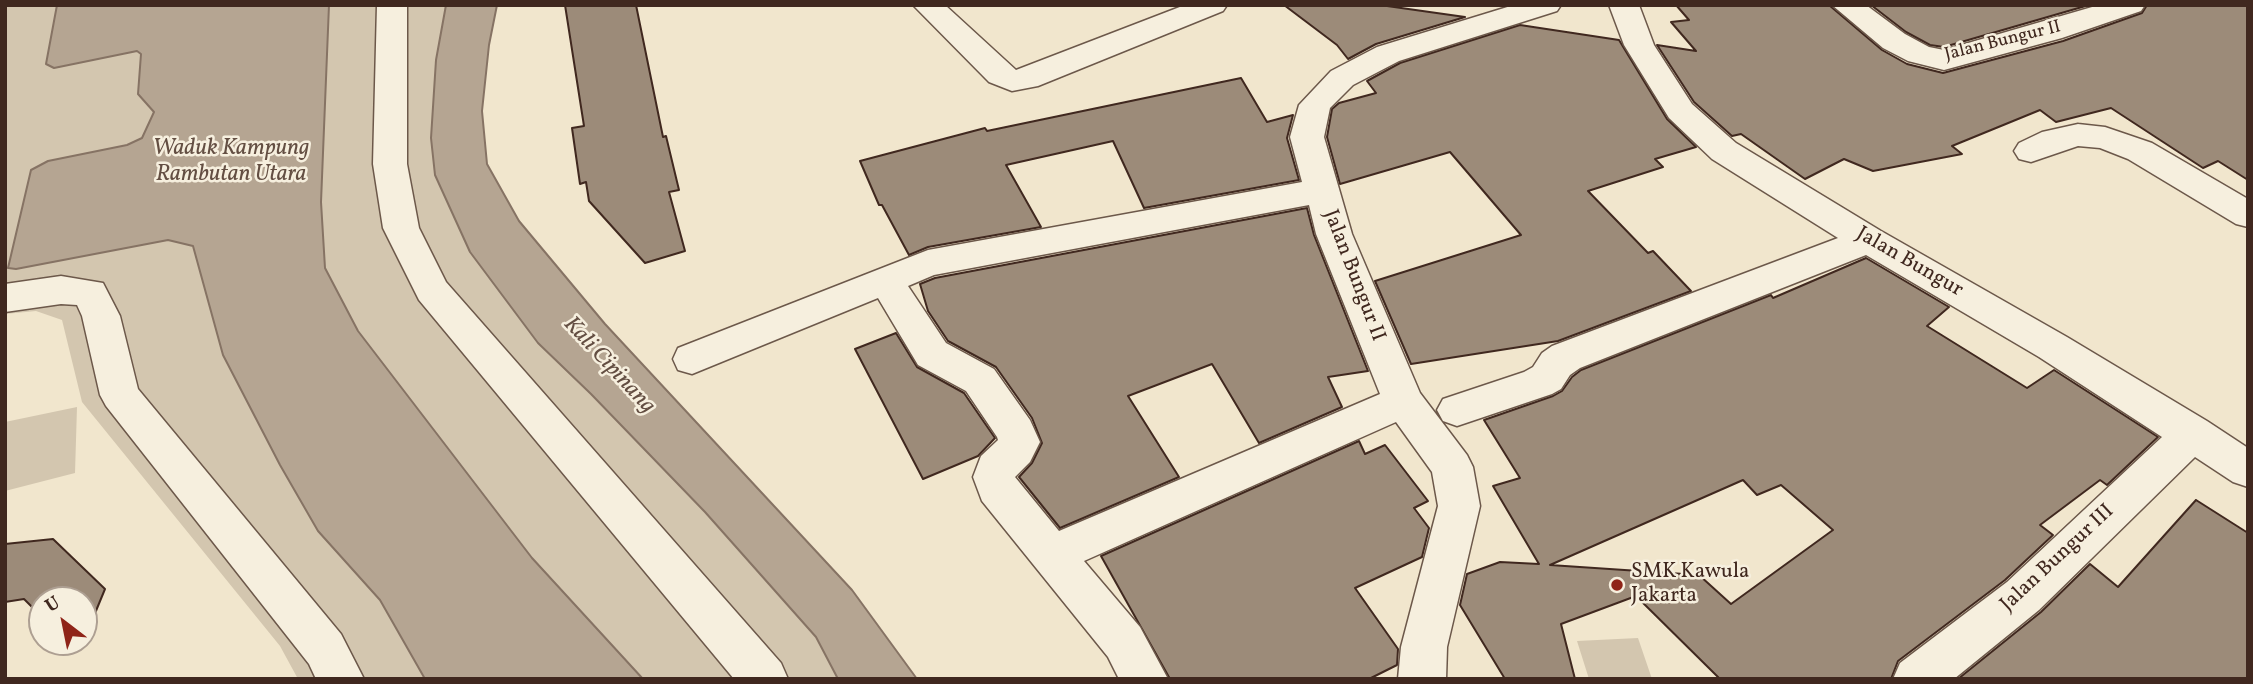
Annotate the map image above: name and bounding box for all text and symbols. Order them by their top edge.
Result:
street label: Jalan Bungur II [1943,17,2063,67]
water label: Waduk Kampung Rambutan Utara [153,136,309,190]
street label: Jalan Bungur II [1316,207,1390,345]
street label: Jalan Bungur [1851,222,1967,304]
water label: Kali Cipinang [556,312,660,420]
street label: Jalan Bungur III [1996,500,2120,618]
place label: SMK Kawula Jakarta [1631,560,1749,610]
marker: SMK Kawula Jakarta [1609,577,1625,593]
north arrow [28,586,98,656]
text: U [41,590,65,619]

